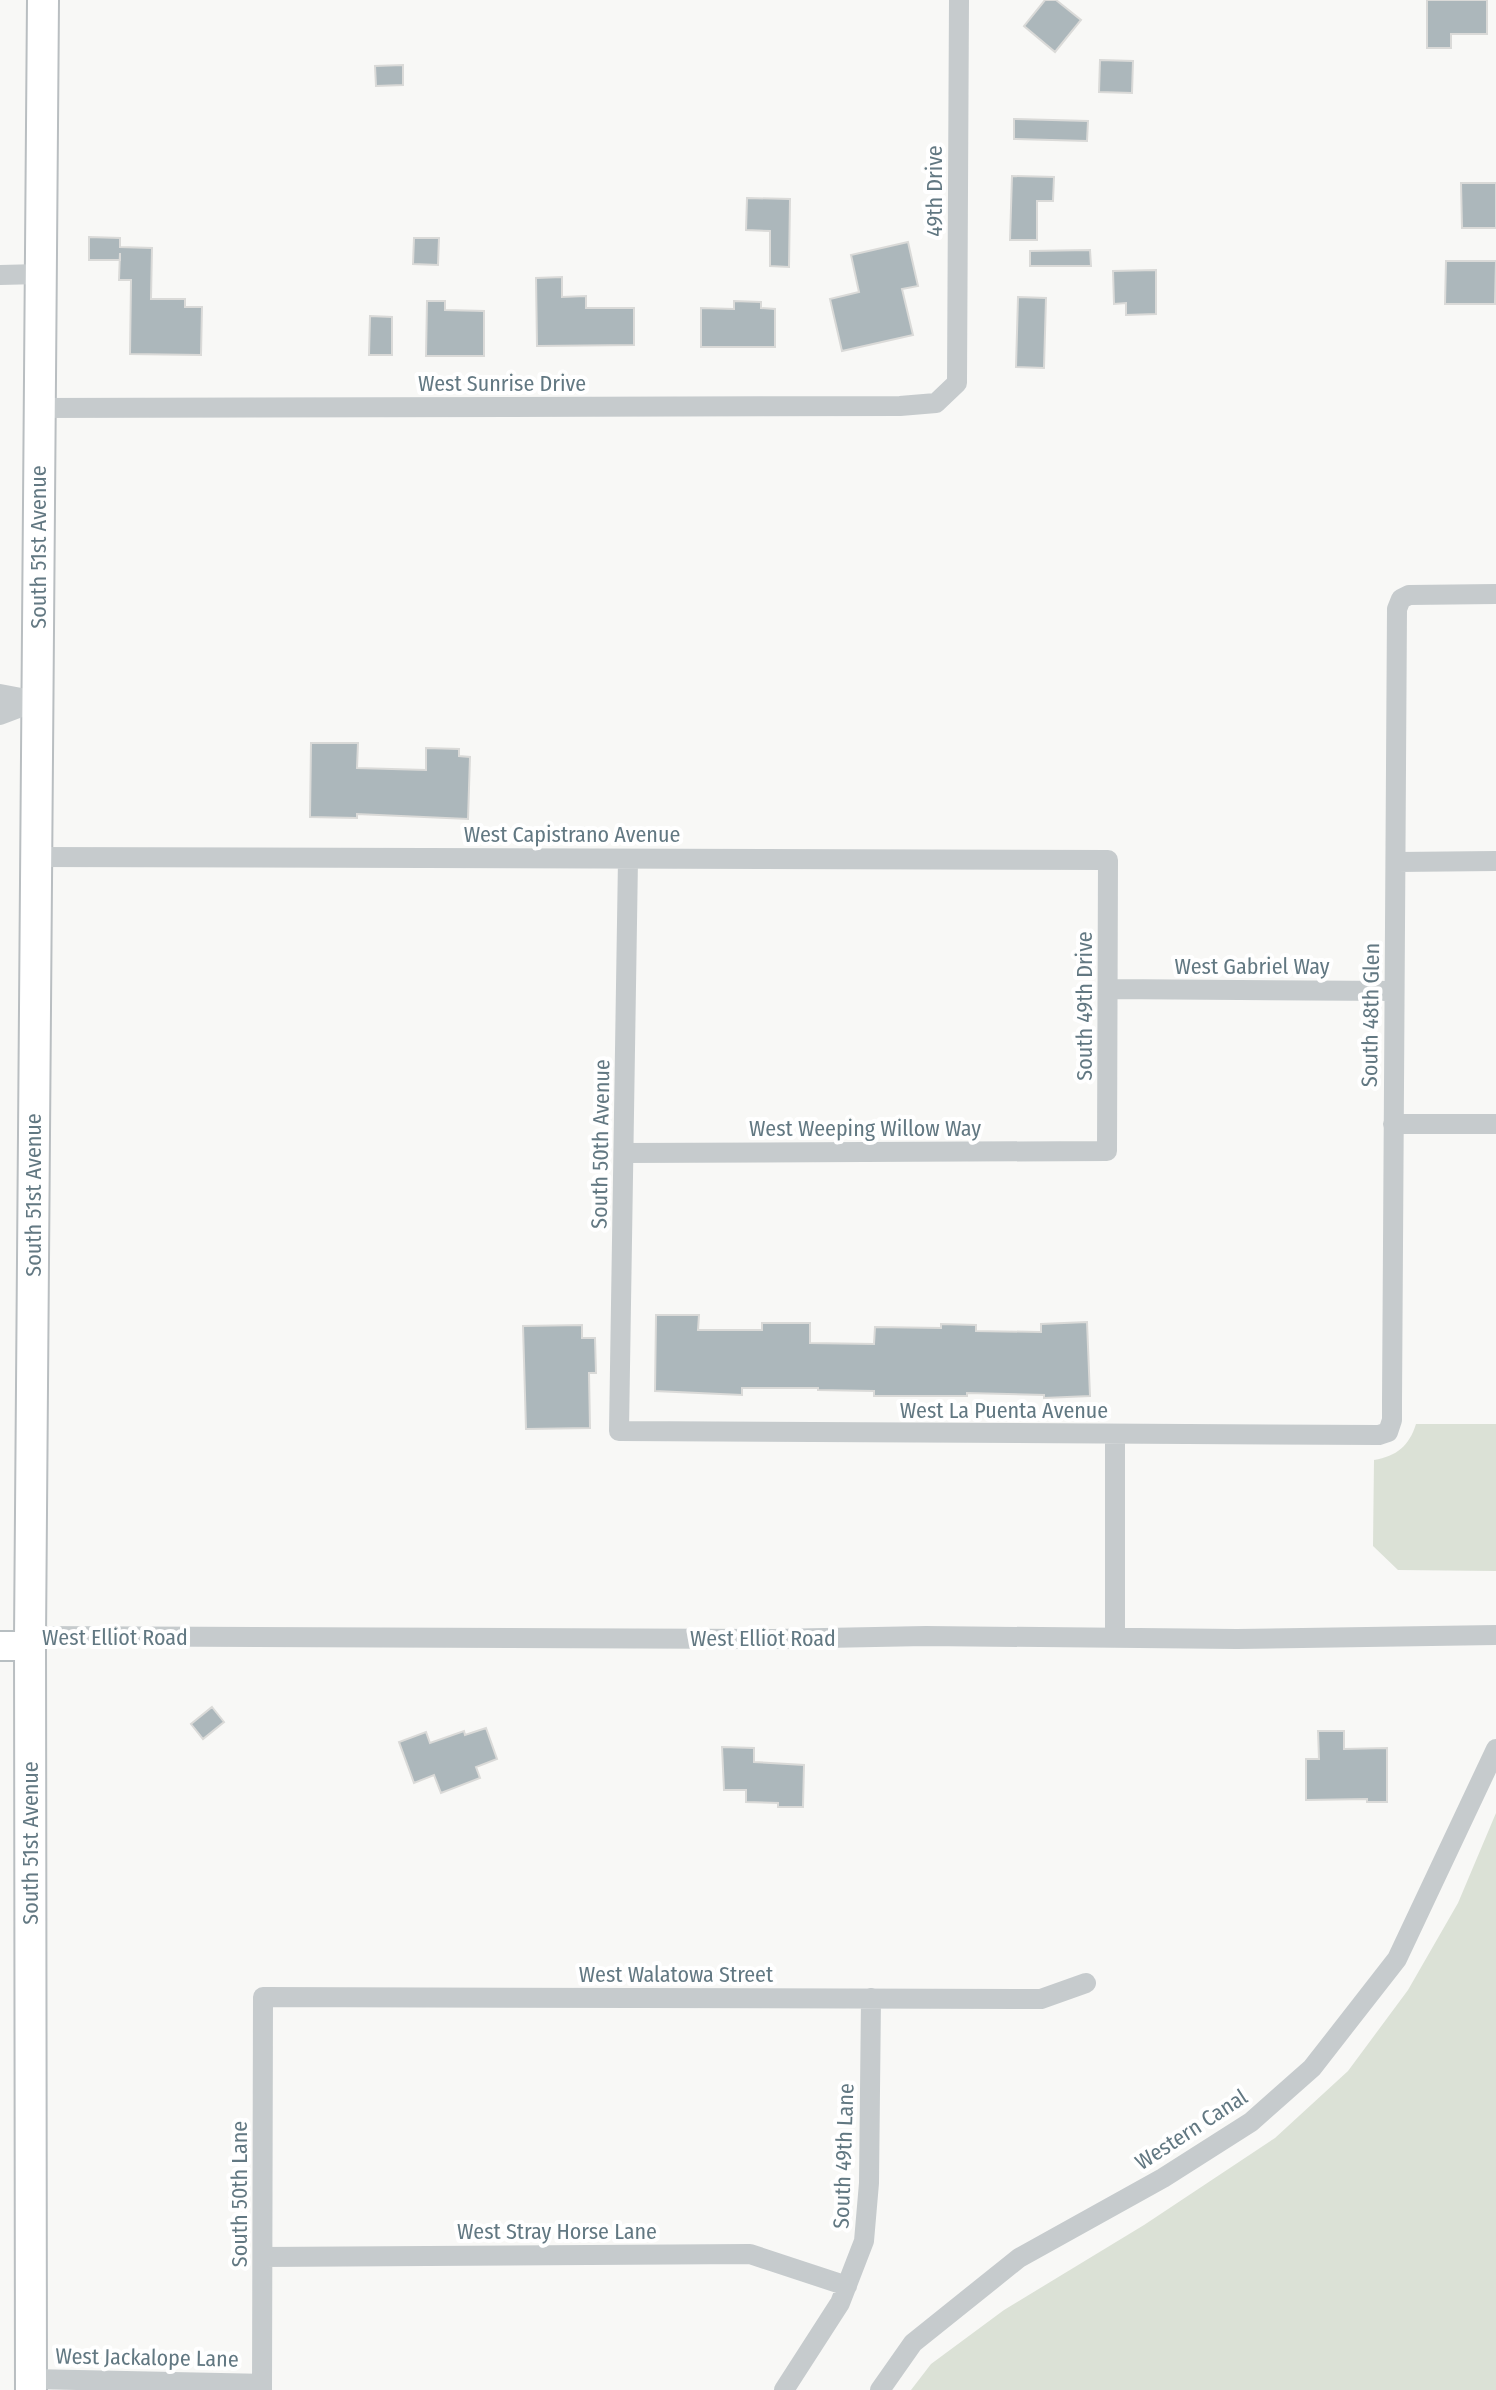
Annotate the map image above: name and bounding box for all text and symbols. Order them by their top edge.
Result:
street label: 49th Drive [921,145,948,237]
street label: West Sunrise Drive [418,370,586,397]
street label: South 51st Avenue [25,465,52,629]
street label: West Capistrano Avenue [464,821,680,848]
street label: South 49th Drive [1071,931,1098,1081]
street label: South 48th Glen [1356,943,1385,1087]
street label: West Gabriel Way [1174,953,1330,980]
street label: South 50th Avenue [586,1059,615,1229]
street label: South 51st Avenue [20,1113,47,1277]
street label: West Weeping Willow Way [749,1115,981,1142]
street label: West La Puenta Avenue [900,1397,1108,1424]
street label: West Elliot Road [42,1624,188,1651]
street label: West Elliot Road [690,1625,836,1652]
street label: South 51st Avenue [17,1761,44,1925]
street label: West Walatowa Street [579,1961,774,1988]
street label: South 49th Lane [827,2083,860,2229]
street label: Western Canal [1130,2083,1253,2176]
street label: South 50th Lane [226,2121,253,2267]
street label: West Stray Horse Lane [457,2218,657,2245]
street label: West Jackalope Lane [55,2342,239,2373]

